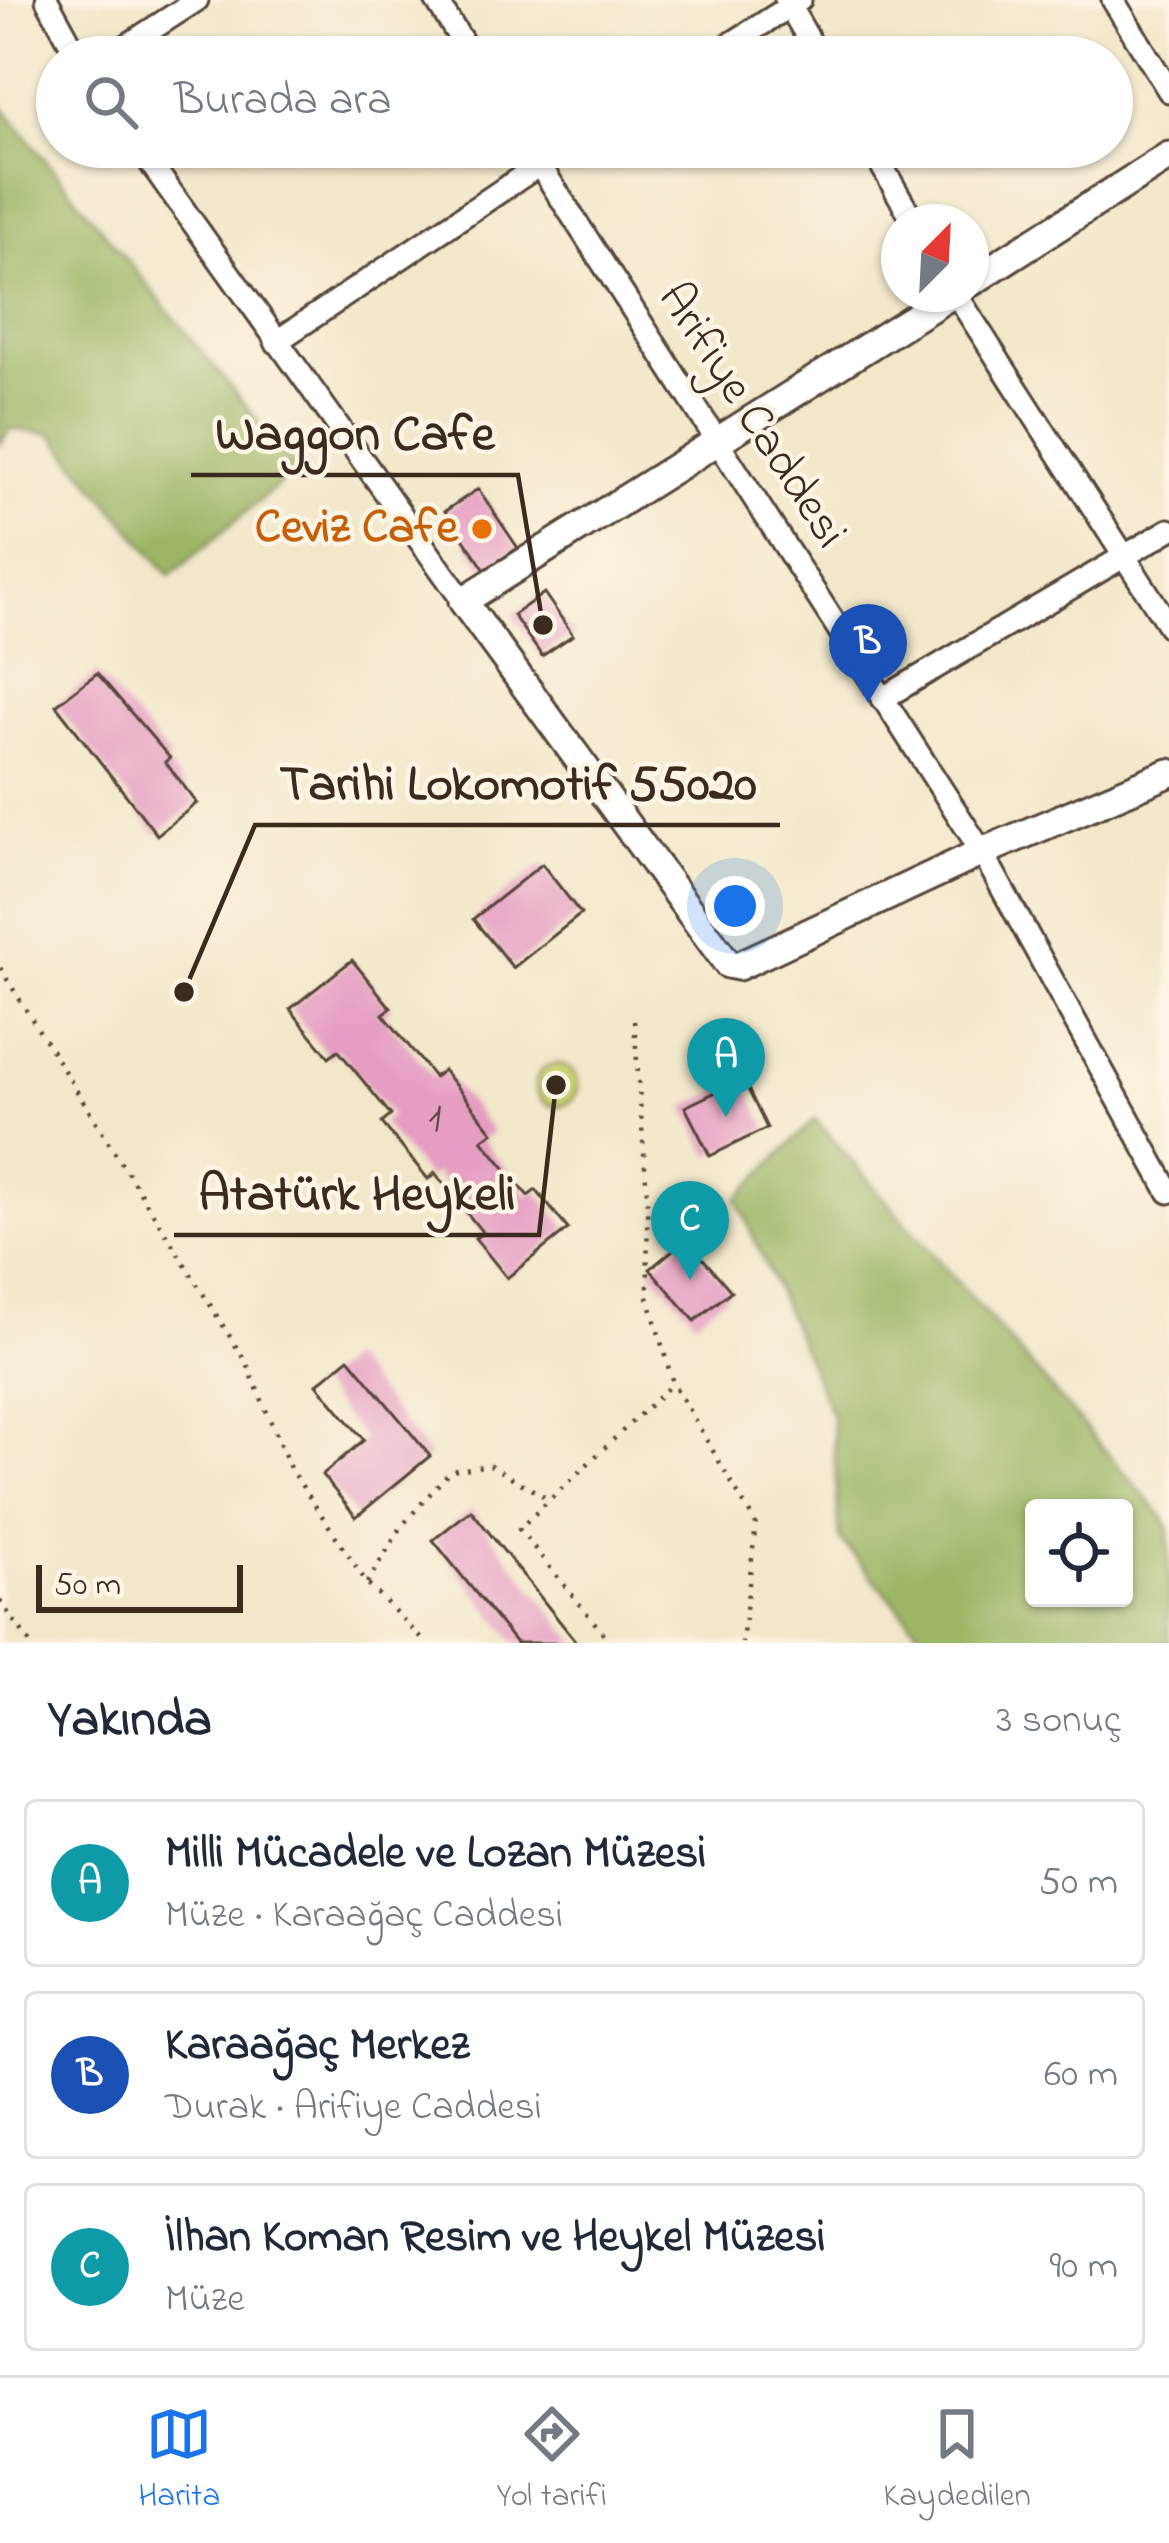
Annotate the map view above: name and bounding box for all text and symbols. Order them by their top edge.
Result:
search box [36,36,1133,168]
icon: search [78,69,144,135]
text: Burada ara [174,69,392,135]
north arrow [881,204,989,312]
street label: Arifiye Caddesi [639,269,863,563]
callout: Waggon Cafe [191,388,518,475]
text: Waggon Cafe [215,399,496,475]
place label: Ceviz Cafe [255,494,459,564]
marker: Ceviz Cafe [469,516,495,542]
pin: B [829,604,907,703]
callout: Tarihi Lokomotif 55020 [255,738,780,825]
text: Tarihi Lokomotif 55020 [279,749,757,824]
your location [705,876,765,936]
pin: A [687,1018,765,1117]
house number: 1 [428,1089,442,1150]
callout: Atatürk Heykeli [174,1148,539,1235]
text: Atatürk Heykeli [199,1159,515,1234]
pin: C [651,1181,729,1280]
map controls [1025,1499,1133,1607]
button: locate [1025,1499,1133,1607]
scale bar [36,1559,243,1612]
text: 50 m [54,1562,121,1610]
text: Yakında [48,1684,212,1759]
text: 3 sonuç [996,1693,1121,1750]
text: Milli Mücadele ve Lozan Müzesi [165,1822,706,1888]
text: A [78,1855,102,1912]
text: 50 m [1039,1855,1118,1912]
text: Müze · Karaağaç Caddesi [165,1888,563,1945]
text: Karaağaç Merkez [165,2014,470,2080]
text: B [77,2047,103,2104]
text: 60 m [1044,2047,1118,2104]
text: Durak · Arifiye Caddesi [165,2080,542,2137]
text: İlhan Koman Resim ve Heykel Müzesi [165,2206,825,2272]
text: C [79,2239,101,2296]
text: 90 m [1049,2239,1118,2296]
text: Müze [165,2272,245,2329]
tab: Harita [138,2401,220,2521]
tab: Yol tarifi [497,2401,607,2521]
tab: Kaydedilen [883,2401,1031,2521]

